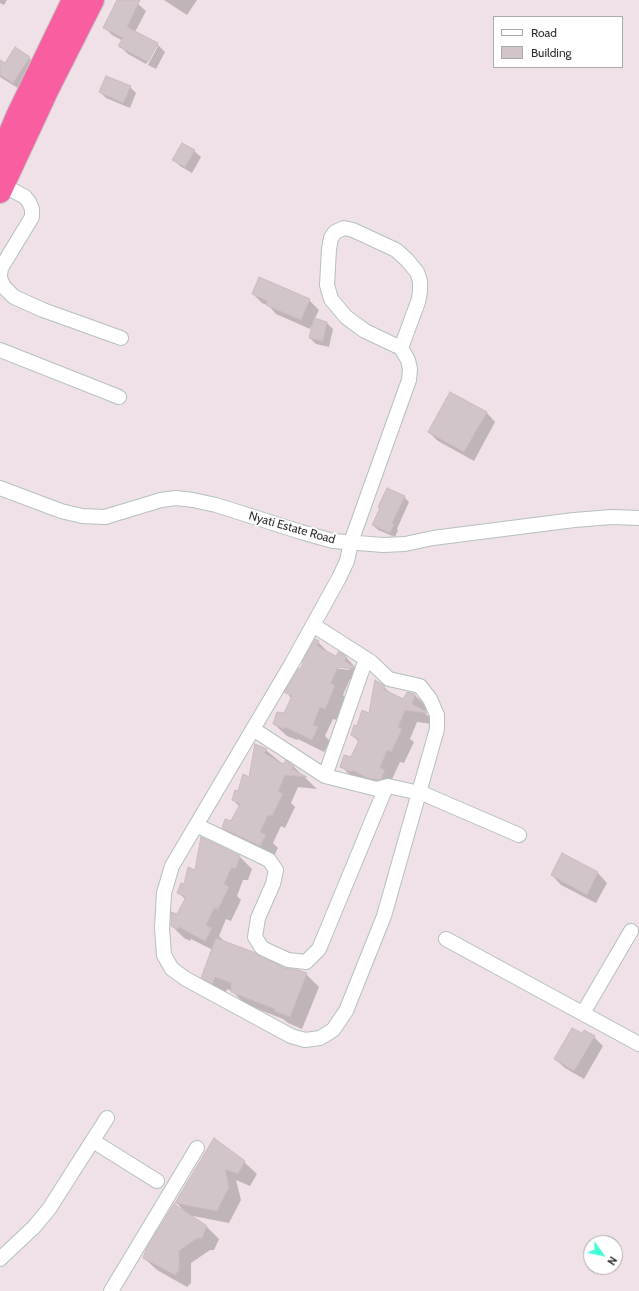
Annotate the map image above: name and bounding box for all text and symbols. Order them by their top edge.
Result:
legend [493,16,623,68]
text: Road [531,25,557,40]
text: Building [531,45,572,60]
street label: Nyati Estate Road [247,509,337,547]
north arrow [583,1235,623,1275]
text: N [604,1254,620,1268]

